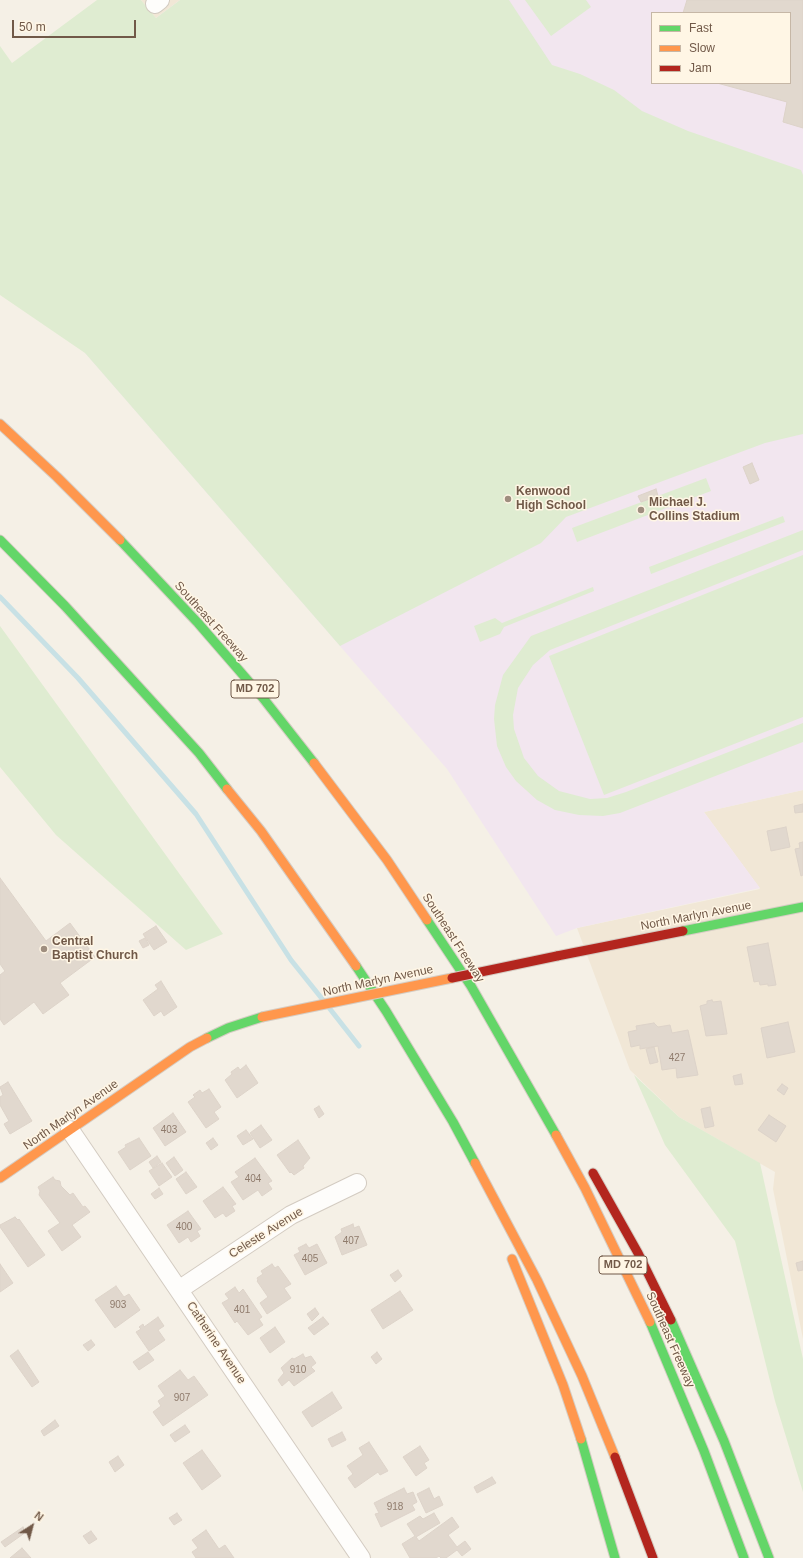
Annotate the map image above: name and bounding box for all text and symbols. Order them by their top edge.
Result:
scale bar [14,12,138,38]
legend [651,12,791,84]
text: 50 m [19,20,46,34]
text: Fast [689,21,712,35]
text: Slow [689,41,715,55]
text: Jam [689,61,712,75]
place label: Kenwood High School [516,485,586,513]
marker: Kenwood High School [503,494,513,504]
place label: Michael J. Collins Stadium [649,496,740,524]
marker: Michael J. Collins Stadium [636,505,646,515]
street label: Southeast Freeway [171,579,251,665]
road number: MD 702 [231,680,279,698]
street label: Southeast Freeway [419,891,487,985]
street label: North Marlyn Avenue [639,898,753,934]
place label: Central Baptist Church [52,935,138,963]
marker: Central Baptist Church [39,944,49,954]
street label: North Marlyn Avenue [321,962,435,1000]
house number: 427 [669,1052,685,1064]
street label: North Marlyn Avenue [21,1077,121,1153]
house number: 403 [161,1124,177,1136]
house number: 404 [245,1173,261,1185]
street label: Celeste Avenue [226,1205,306,1261]
house number: 400 [176,1221,192,1233]
house number: 407 [343,1235,359,1247]
house number: 405 [302,1253,318,1265]
road number: MD 702 [599,1256,647,1274]
street label: Southeast Freeway [642,1290,698,1390]
house number: 903 [110,1299,126,1311]
street label: Catherine Avenue [183,1299,249,1387]
house number: 401 [234,1304,250,1316]
house number: 910 [290,1364,306,1376]
house number: 907 [174,1392,190,1404]
house number: 918 [387,1501,403,1513]
north arrow [12,1506,52,1546]
text: N [32,1509,46,1523]

